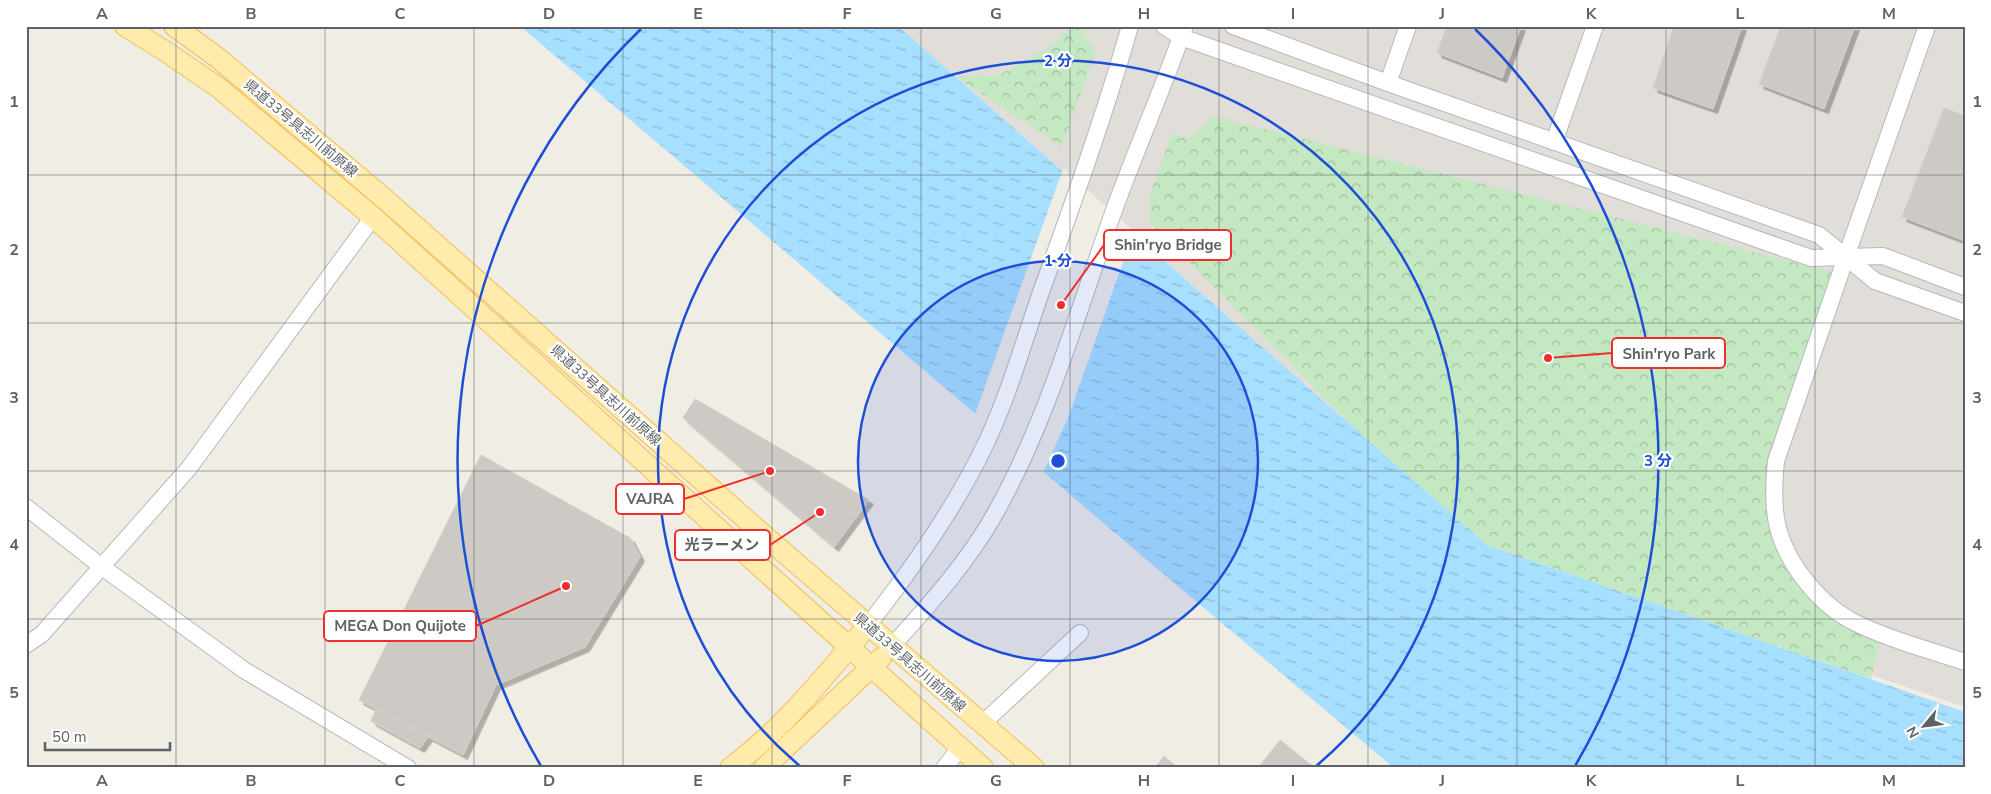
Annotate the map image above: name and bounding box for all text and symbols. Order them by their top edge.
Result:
text: A [96,3,108,25]
text: B [245,3,257,25]
text: C [395,3,406,25]
text: D [543,3,555,25]
text: E [693,3,703,25]
text: F [843,3,852,25]
text: G [990,3,1002,25]
text: H [1138,3,1150,25]
text: I [1291,3,1295,25]
text: J [1438,3,1445,25]
text: K [1586,3,1598,25]
text: L [1736,3,1745,25]
text: M [1882,3,1896,25]
text: 2 分 [1044,51,1072,71]
street label: 県道33号具志川前原線 [240,75,361,182]
text: 1 [9,91,19,113]
text: 1 [1972,91,1982,113]
callout: Shin'ryo Bridge [1104,230,1231,260]
text: Shin'ryo Bridge [1114,235,1222,255]
text: 2 [9,239,19,261]
text: 2 [1972,239,1982,261]
text: 1 分 [1044,251,1072,271]
callout: Shin'ryo Park [1612,338,1725,368]
street label: 県道33号具志川前原線 [546,341,665,450]
text: Shin'ryo Park [1623,344,1716,364]
text: 3 [9,387,19,409]
text: 3 [1972,387,1982,409]
text: 3 分 [1644,451,1672,471]
centre of rings [1049,452,1067,470]
callout: VAJRA [616,484,684,514]
text: VAJRA [625,489,675,509]
callout: 光ラーメン [675,530,770,560]
text: 4 [9,534,19,556]
text: 4 [1972,534,1982,556]
text: 光ラーメン [685,535,759,555]
street label: 県道33号具志川前原線 [850,608,970,716]
callout: MEGA Don Quijote [324,611,476,641]
text: MEGA Don Quijote [334,616,466,636]
text: 5 [9,682,19,704]
text: 5 [1972,682,1982,704]
north arrow [1898,702,1948,752]
scale bar [45,719,170,751]
text: N [1902,723,1924,741]
text: 50 m [52,727,87,747]
text: A [96,770,108,792]
text: B [245,770,257,792]
text: C [395,770,406,792]
text: D [543,770,555,792]
text: E [693,770,703,792]
text: F [843,770,852,792]
text: G [990,770,1002,792]
text: H [1138,770,1150,792]
text: I [1291,770,1295,792]
text: J [1438,770,1445,792]
text: K [1586,770,1598,792]
text: L [1736,770,1745,792]
text: M [1882,770,1896,792]

